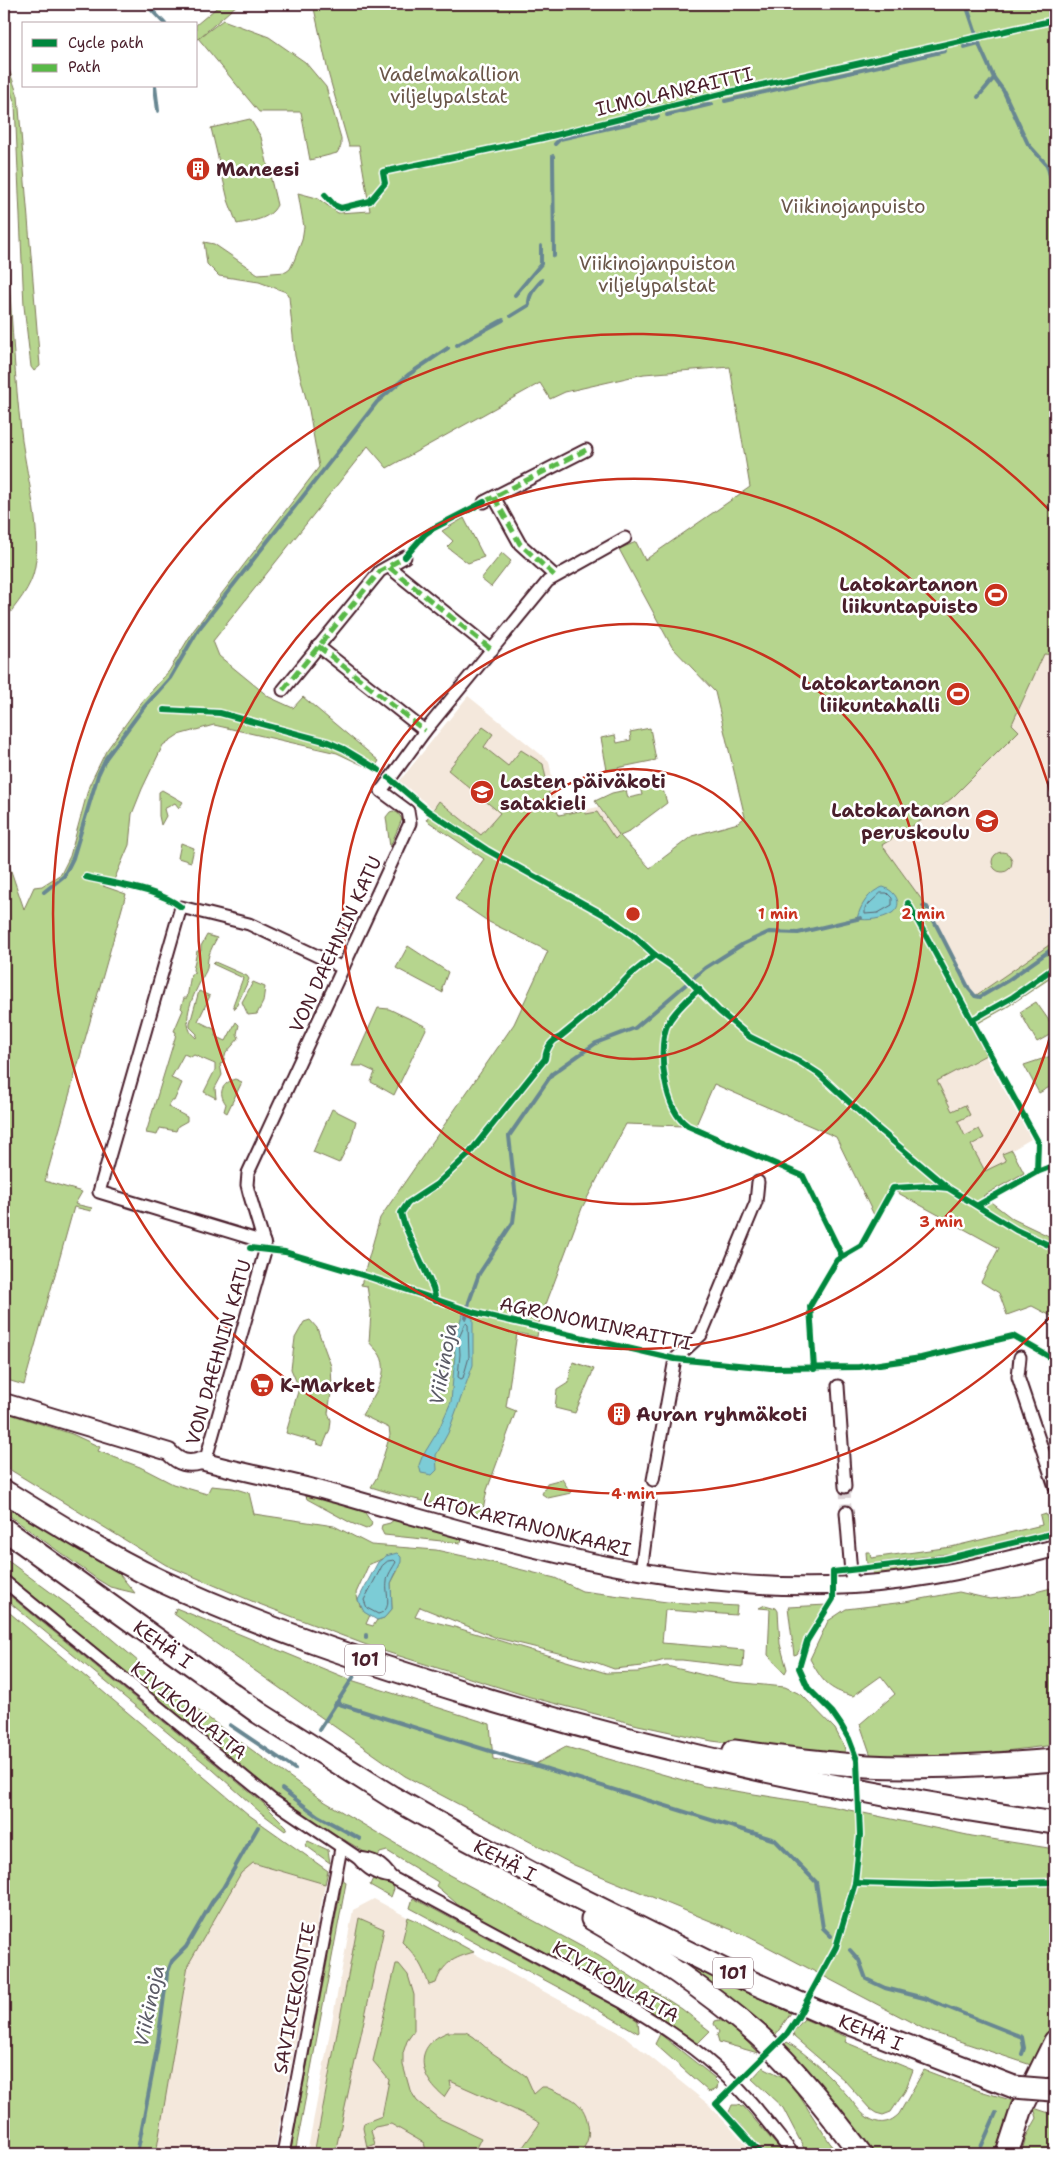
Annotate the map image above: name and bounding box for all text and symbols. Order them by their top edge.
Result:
legend [22,22,198,88]
text: Cycle path [68,33,144,53]
text: Path [68,57,101,77]
street label: ILMOLANRAITTI [593,61,755,122]
park label: Vadelmakallion viljelypalstat [379,62,519,109]
building icon: Maneesi [185,156,211,182]
place label: Maneesi [216,157,300,182]
park label: Viikinojanpuisto [781,194,925,219]
park label: Viikinojanpuiston viljelypalstat [579,251,735,298]
place label: Latokartanon liikuntapuisto [839,572,978,619]
sports icon: Latokartanon liikuntapuisto [983,582,1009,608]
place label: Latokartanon liikuntahalli [801,671,940,718]
sports icon: Latokartanon liikuntahalli [945,681,971,707]
place label: Lasten päiväkoti satakieli [500,769,666,816]
school or university icon: Lasten päiväkoti satakieli [469,779,495,805]
place label: Latokartanon peruskoulu [831,798,970,845]
school or university icon: Latokartanon peruskoulu [974,808,1000,834]
street label: VON DAEHNIN KATU [284,852,387,1036]
text: 1 min [758,904,798,924]
text: 2 min [901,904,945,924]
centre of rings [624,905,642,923]
text: 3 min [919,1212,963,1232]
street label: VON DAEHNIN KATU [180,1256,257,1448]
street label: AGRONOMINRAITTI [497,1291,694,1356]
water label: Viikinoja [423,1321,463,1407]
supermarket icon: K-Market [249,1372,275,1398]
place label: K-Market [280,1373,375,1398]
building icon: Auran ryhmäkoti [606,1401,632,1427]
place label: Auran ryhmäkoti [636,1402,807,1427]
text: 4 min [611,1484,655,1504]
street label: LATOKARTANONKAARI [420,1487,633,1562]
street label: KEHÄ I [128,1615,197,1674]
road number: 101 [345,1644,385,1676]
street label: KIVIKONLAITA [125,1656,252,1765]
street label: KEHÄ I [469,1834,540,1887]
street label: SAVIKIEKONTIE [268,1920,321,2076]
street label: KIVIKONLAITA [548,1935,684,2028]
road number: 101 [713,1958,753,1989]
water label: Viikinoja [128,1963,170,2049]
street label: KEHÄ I [835,2008,907,2057]

